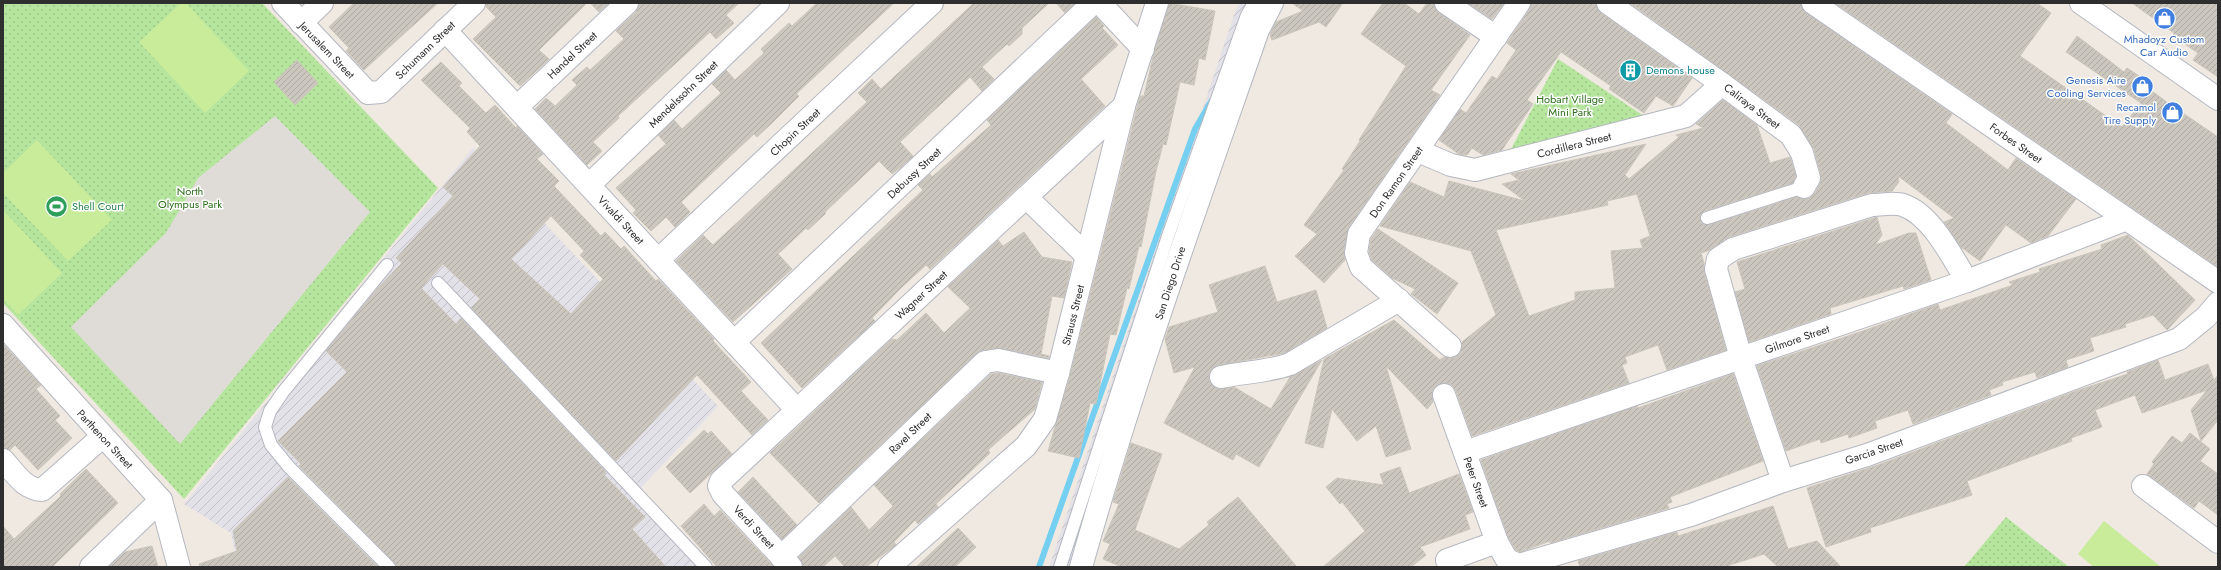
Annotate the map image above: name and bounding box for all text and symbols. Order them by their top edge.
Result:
shop icon: Mhadoyz Custom Car Audio [2151,6,2177,32]
street label: Jerusalem Street [294,16,359,82]
street label: Schumann Street [391,17,459,83]
street label: Handel Street [544,27,601,82]
place label: Mhadoyz Custom Car Audio [2124,31,2204,60]
street label: Mendelssohn Street [645,56,721,131]
building icon: Demons house [1618,57,1644,83]
place label: Demons house [1646,62,1715,78]
place label: Genesis Aire Cooling Services [2047,72,2127,101]
shop icon: Genesis Aire Cooling Services [2129,73,2155,99]
street label: Caliraya Street [1720,79,1784,133]
park label: Hobart Village Mini Park [1536,91,1604,120]
place label: Recamol Tire Supply [2104,99,2156,128]
shop icon: Recamol Tire Supply [2159,100,2185,126]
street label: Chopin Street [766,104,824,160]
street label: Forbes Street [1986,119,2046,167]
street label: Cordillera Street [1535,128,1613,162]
street label: Don Ramon Street [1365,143,1427,221]
street label: Debussy Street [884,144,945,202]
park label: North Olympus Park [158,183,222,212]
street label: Vivaldi Street [594,192,648,248]
sports icon: Shell Court [44,193,70,219]
place label: Shell Court [72,198,124,214]
street label: San Diego Drive [1151,244,1190,322]
street label: Wagner Street [891,266,951,323]
street label: Strauss Street [1058,283,1088,347]
street label: Gilmore Street [1763,320,1832,358]
street label: Parthenon Street [73,406,137,472]
street label: Ravel Street [885,408,935,457]
street label: Garcia Street [1843,433,1905,468]
street label: Peter Street [1459,454,1493,510]
street label: Verdi Street [730,502,779,553]

